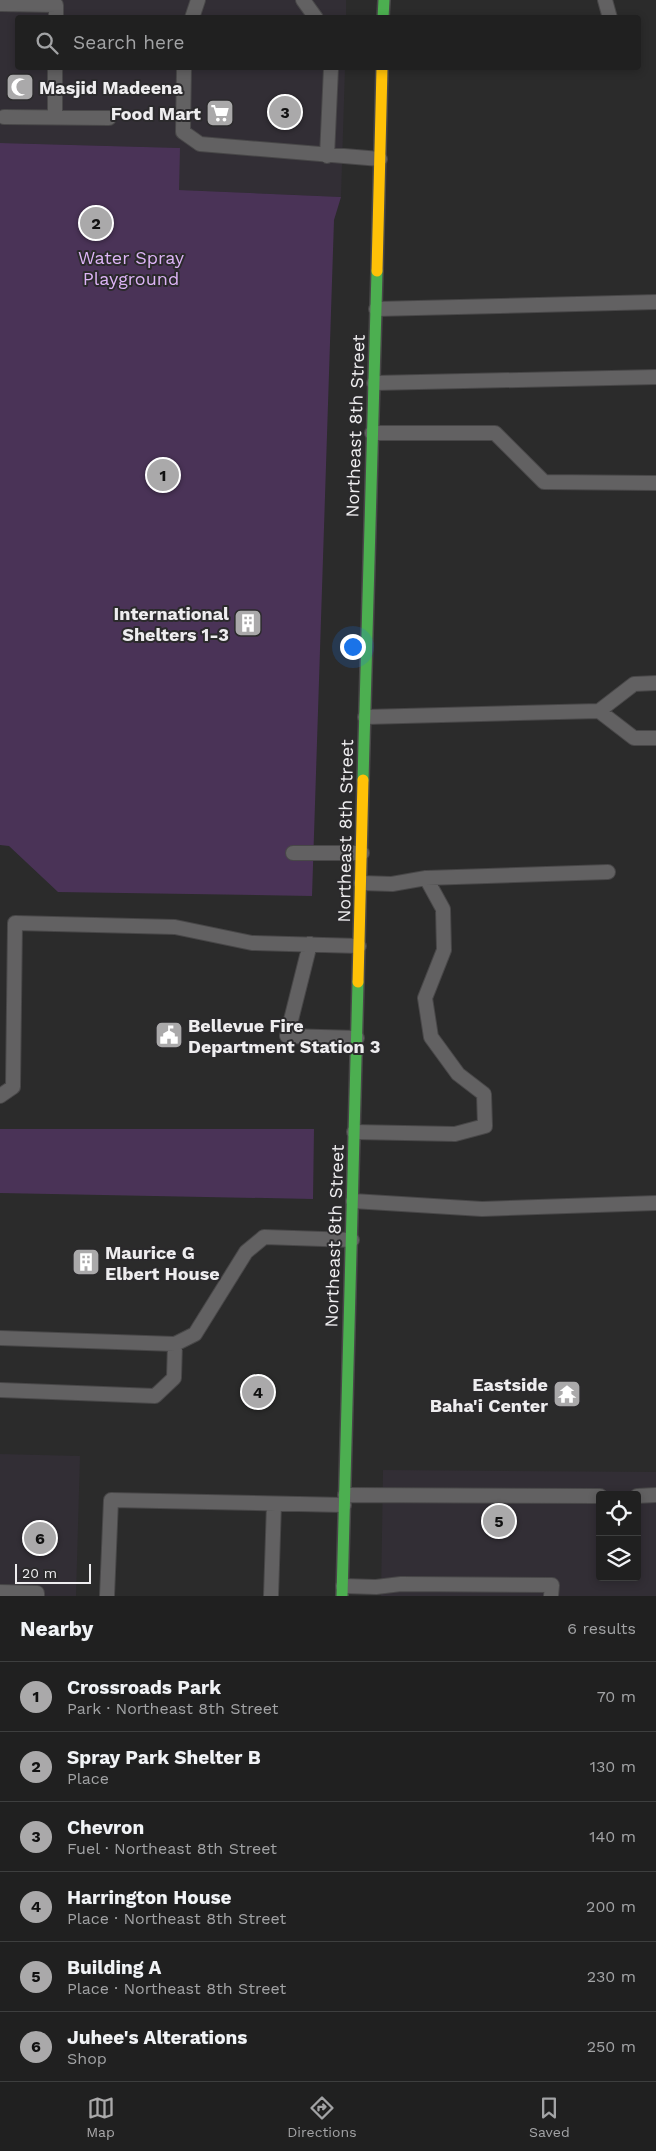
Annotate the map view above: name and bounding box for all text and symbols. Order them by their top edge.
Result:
search box [15,15,641,70]
icon: search [33,29,61,57]
text: Search here [73,31,184,54]
mosque icon: Masjid Madeena [5,72,35,102]
place label: Masjid Madeena [39,77,183,98]
pin: 3 [269,93,301,131]
supermarket icon: Food Mart [205,98,235,128]
place label: Food Mart [111,103,201,124]
pin: 2 [80,204,112,242]
park label: Water Spray Playground [78,247,185,289]
street label: Northeast 8th Street [341,334,369,518]
pin: 1 [147,456,179,494]
place label: International Shelters 1-3 [114,603,229,645]
building icon: International Shelters 1-3 [233,608,263,638]
your location [340,634,366,660]
street label: Northeast 8th Street [333,739,357,923]
place label: Bellevue Fire Department Station 3 [188,1015,380,1057]
public building icon: Bellevue Fire Department Station 3 [154,1020,184,1050]
street label: Northeast 8th Street [320,1144,348,1328]
place label: Maurice G Elbert House [105,1242,220,1284]
building icon: Maurice G Elbert House [71,1247,101,1277]
pin: 4 [242,1373,274,1411]
place label: Eastside Baha'i Center [430,1374,548,1416]
temple icon: Eastside Baha'i Center [552,1379,582,1409]
map controls [596,1491,641,1581]
button: locate [596,1491,641,1536]
pin: 5 [483,1502,515,1540]
pin: 6 [24,1519,56,1557]
button: layers [596,1536,641,1581]
scale bar [15,1561,91,1584]
text: 20 m [22,1565,57,1581]
text: Nearby [20,1616,93,1641]
text: 6 results [567,1619,636,1638]
text: Crossroads Park [67,1676,221,1699]
text: 1 [33,1687,39,1706]
text: 70 m [597,1687,636,1706]
text: Park · Northeast 8th Street [67,1699,278,1718]
text: Spray Park Shelter B [67,1746,261,1769]
text: 2 [31,1757,41,1776]
text: 130 m [590,1757,636,1776]
text: Place [67,1769,109,1788]
text: Chevron [67,1816,144,1839]
text: 3 [31,1827,41,1846]
text: 140 m [589,1827,636,1846]
text: Fuel · Northeast 8th Street [67,1839,277,1858]
text: Harrington House [67,1886,232,1909]
text: 4 [31,1897,41,1916]
text: 200 m [586,1897,636,1916]
text: Place · Northeast 8th Street [67,1909,286,1928]
text: Building A [67,1956,161,1979]
text: 5 [31,1967,41,1986]
text: 230 m [587,1967,636,1986]
text: Place · Northeast 8th Street [67,1979,286,1998]
text: Juhee's Alterations [67,2026,247,2049]
text: 6 [31,2037,41,2056]
text: 250 m [587,2037,636,2056]
text: Shop [67,2049,107,2068]
tab: Map [86,2094,115,2140]
tab: Directions [287,2094,357,2140]
tab: Saved [529,2094,570,2140]

